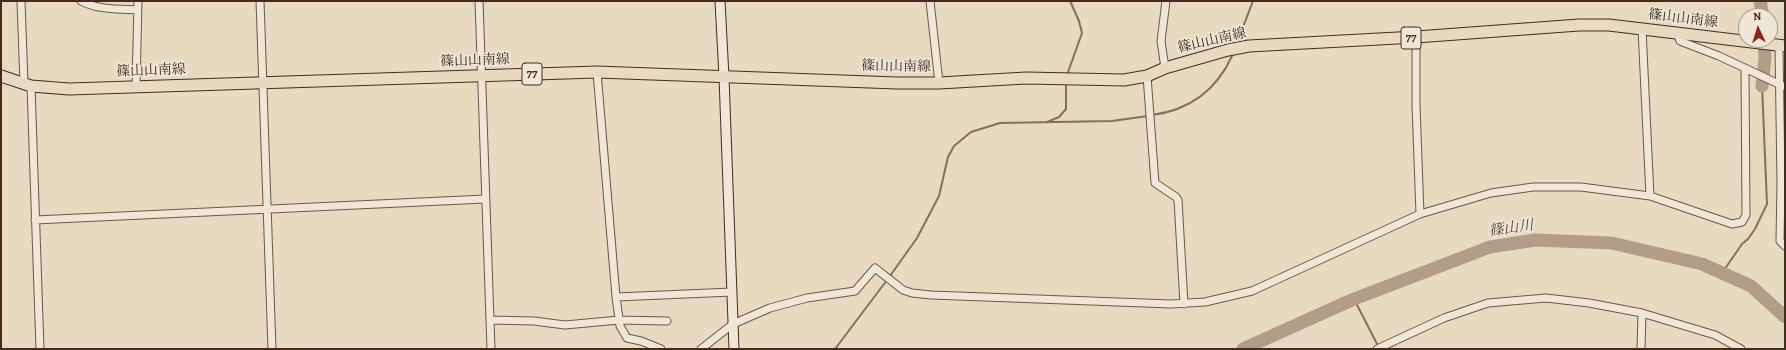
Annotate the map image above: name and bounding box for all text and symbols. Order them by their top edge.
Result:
street label: 篠山山南線 [1647,6,1719,32]
north arrow [1738,8,1778,48]
text: N [1753,9,1762,24]
street label: 篠山山南線 [1176,25,1248,57]
road number: 77 [1401,27,1421,49]
street label: 篠山山南線 [440,51,510,71]
street label: 篠山山南線 [861,58,931,76]
street label: 篠山山南線 [116,61,186,81]
road number: 77 [522,63,542,85]
water label: 篠山川 [1487,217,1535,241]

